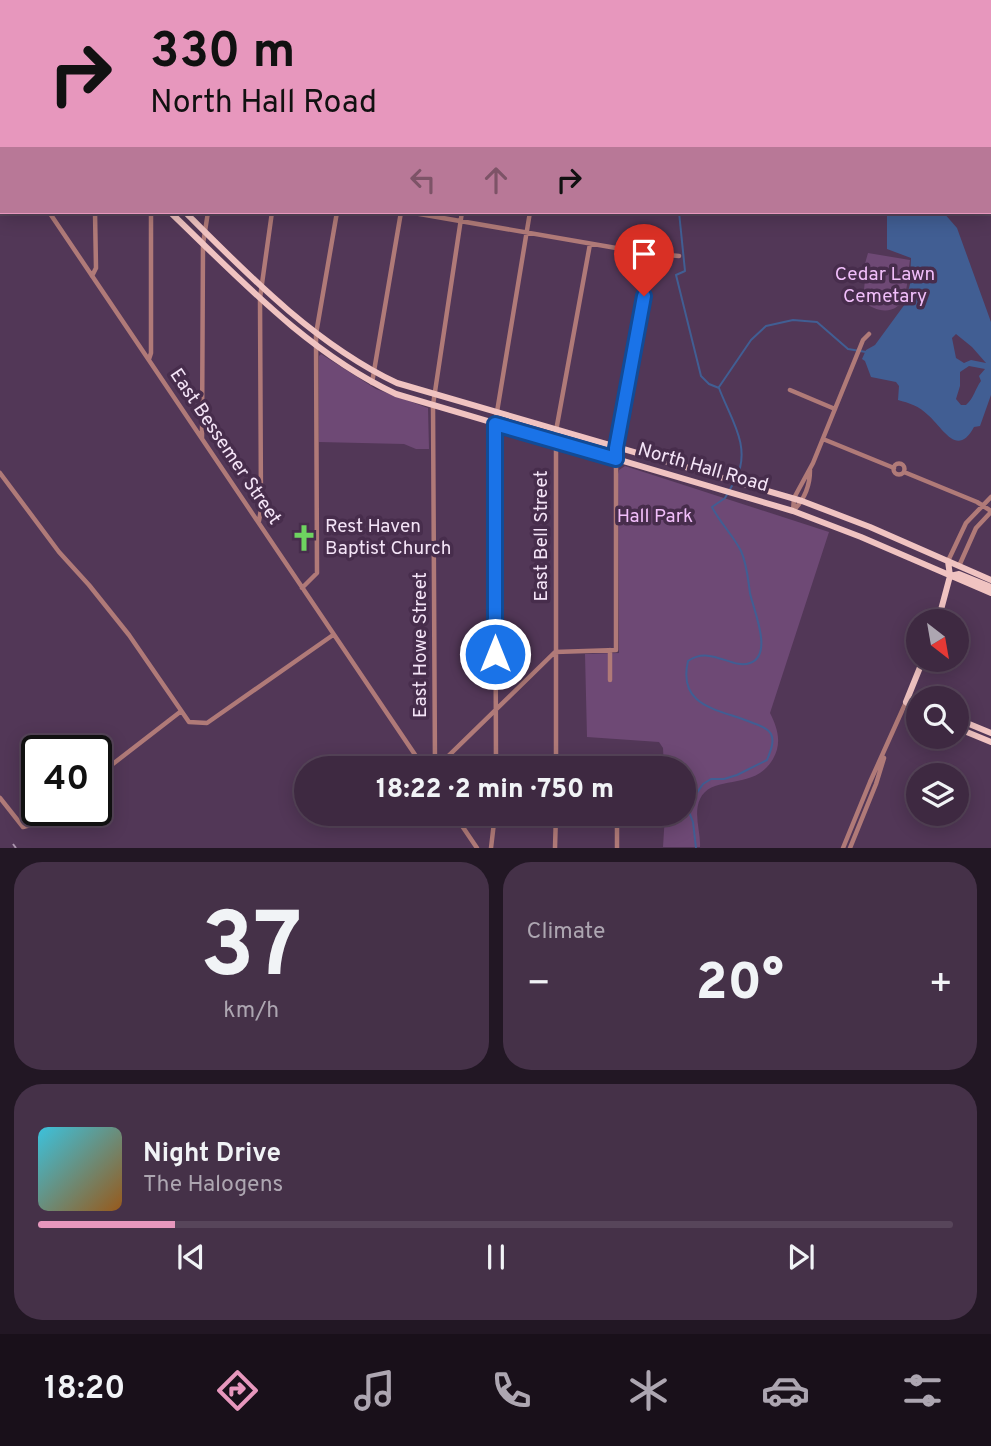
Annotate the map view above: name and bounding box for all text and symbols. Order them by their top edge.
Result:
text: 330 m [150,23,295,85]
icon: right [35,28,126,119]
text: North Hall Road [150,84,377,124]
icon: left [404,161,442,199]
icon: ahead [477,161,515,199]
icon: right [550,161,588,199]
pin [614,224,674,296]
icon: arrive [625,235,663,273]
park label: Cedar Lawn Cemetary [835,263,935,309]
street label: East Bessemer Street [164,364,286,530]
street label: North Hall Road [635,438,771,498]
street label: East Bell Street [530,470,554,602]
park label: Hall Park [617,505,693,529]
place label: Rest Haven Baptist Church [325,515,451,561]
church icon: Rest Haven Baptist Church [289,523,319,553]
street label: East Howe Street [409,572,433,718]
north arrow [906,609,970,672]
map controls [906,609,969,826]
position arrow [458,617,532,691]
button: search [906,686,969,749]
speed limit sign: 40 [21,735,112,826]
button: layers [906,763,969,826]
text: 18:22 · 2 min · 750 m [376,774,614,807]
text: 37 [200,894,302,1009]
text: Climate [527,918,605,947]
text: 20° [696,952,784,1018]
text: − [527,961,551,1010]
text: + [928,961,953,1010]
text: km/h [223,997,279,1026]
text: Night Drive [143,1138,281,1171]
text: The Halogens [143,1171,283,1200]
icon: previous [172,1238,210,1276]
icon: pause [477,1238,515,1276]
icon: next [782,1238,820,1276]
icon: directions [213,1366,262,1415]
icon: music [350,1366,399,1415]
icon: phone [487,1366,536,1415]
icon: climate [624,1366,673,1415]
icon: car [761,1366,810,1415]
icon: filters [898,1366,947,1415]
text: 18:20 [44,1370,125,1410]

